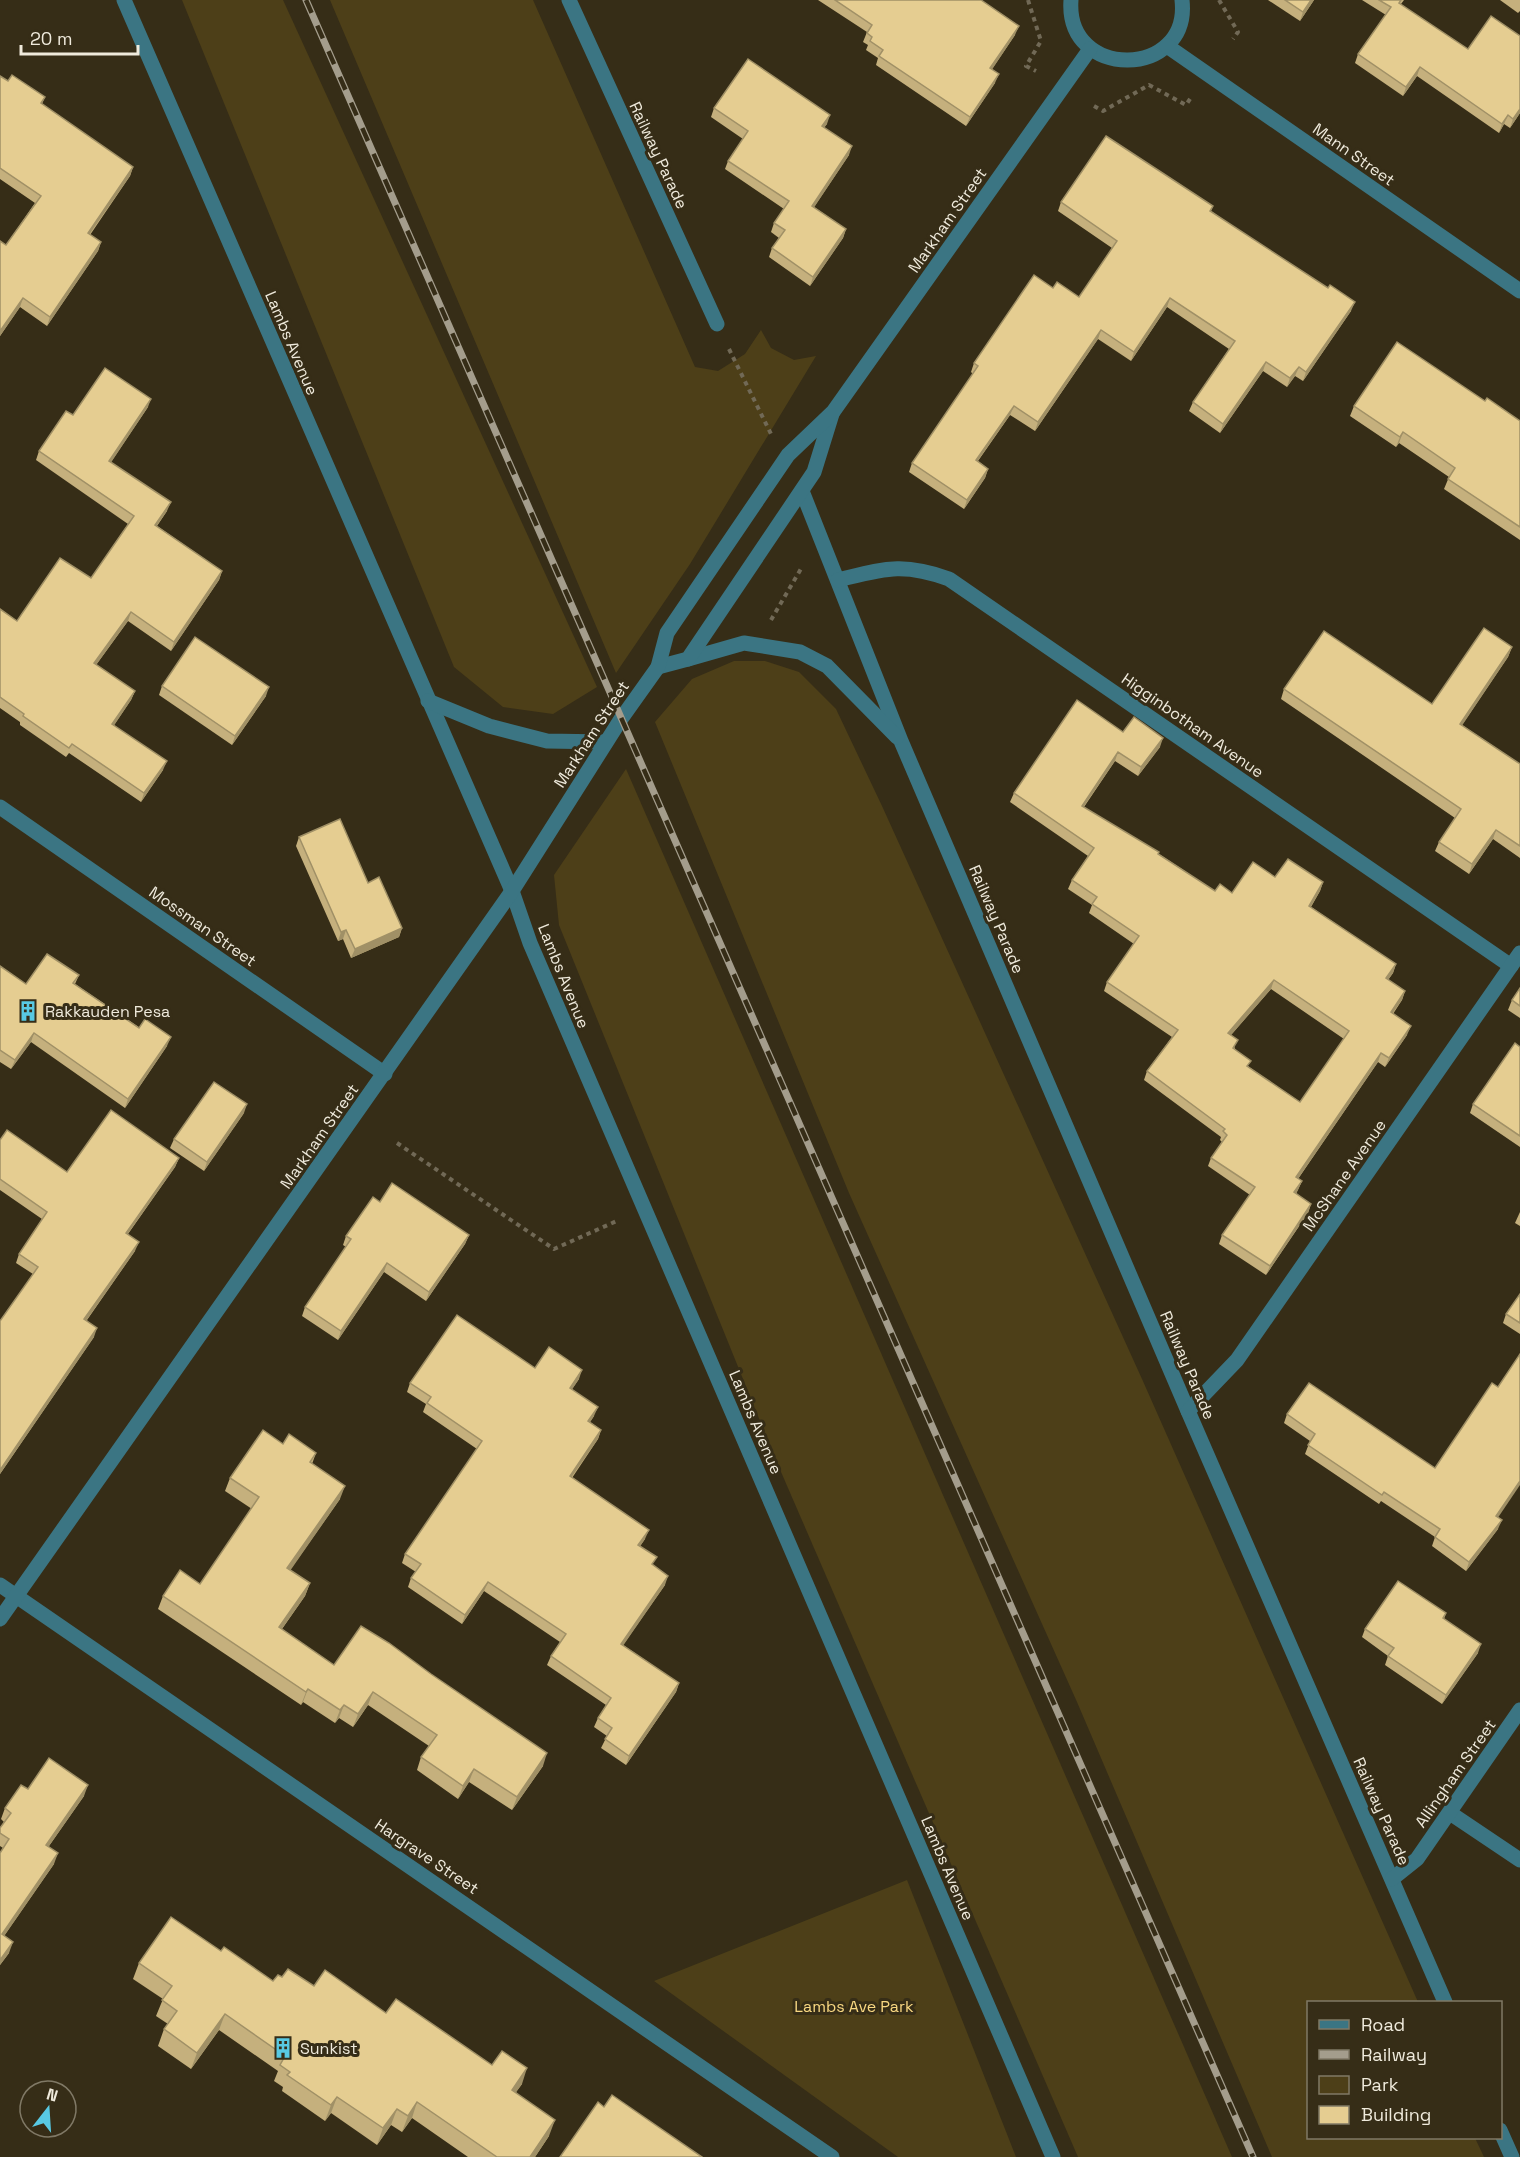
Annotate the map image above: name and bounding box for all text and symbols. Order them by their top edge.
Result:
scale bar [21,18,138,56]
text: 20 m [30,27,73,50]
street label: Railway Parade [625,98,693,212]
street label: Mann Street [1309,118,1399,190]
street label: Markham Street [903,164,991,277]
street label: Lambs Avenue [260,288,323,398]
street label: Higginbotham Avenue [1117,668,1268,783]
street label: Markham Street [549,677,634,792]
street label: Railway Parade [964,862,1029,977]
street label: Mossman Street [145,882,260,971]
street label: Lambs Avenue [533,921,594,1032]
building icon: Rakkauden Pesa [16,999,40,1023]
place label: Rakkauden Pesa [45,1001,170,1022]
street label: Markham Street [275,1080,363,1193]
street label: McShane Avenue [1298,1115,1391,1235]
street label: Railway Parade [1155,1308,1220,1423]
street label: Lambs Avenue [724,1367,787,1477]
street label: Allingham Street [1410,1715,1501,1832]
street label: Railway Parade [1348,1754,1415,1868]
street label: Lambs Avenue [916,1813,979,1923]
street label: Hargrave Street [371,1814,483,1899]
park label: Lambs Ave Park [794,1996,914,2017]
legend [1307,2001,1502,2139]
text: Road [1361,2013,1405,2036]
building icon: Sunkist [271,2036,295,2060]
place label: Sunkist [300,2038,358,2059]
text: Railway [1361,2043,1427,2066]
text: Park [1361,2073,1399,2096]
north arrow [18,2079,78,2139]
text: N [44,2084,60,2107]
text: Building [1361,2103,1431,2126]

